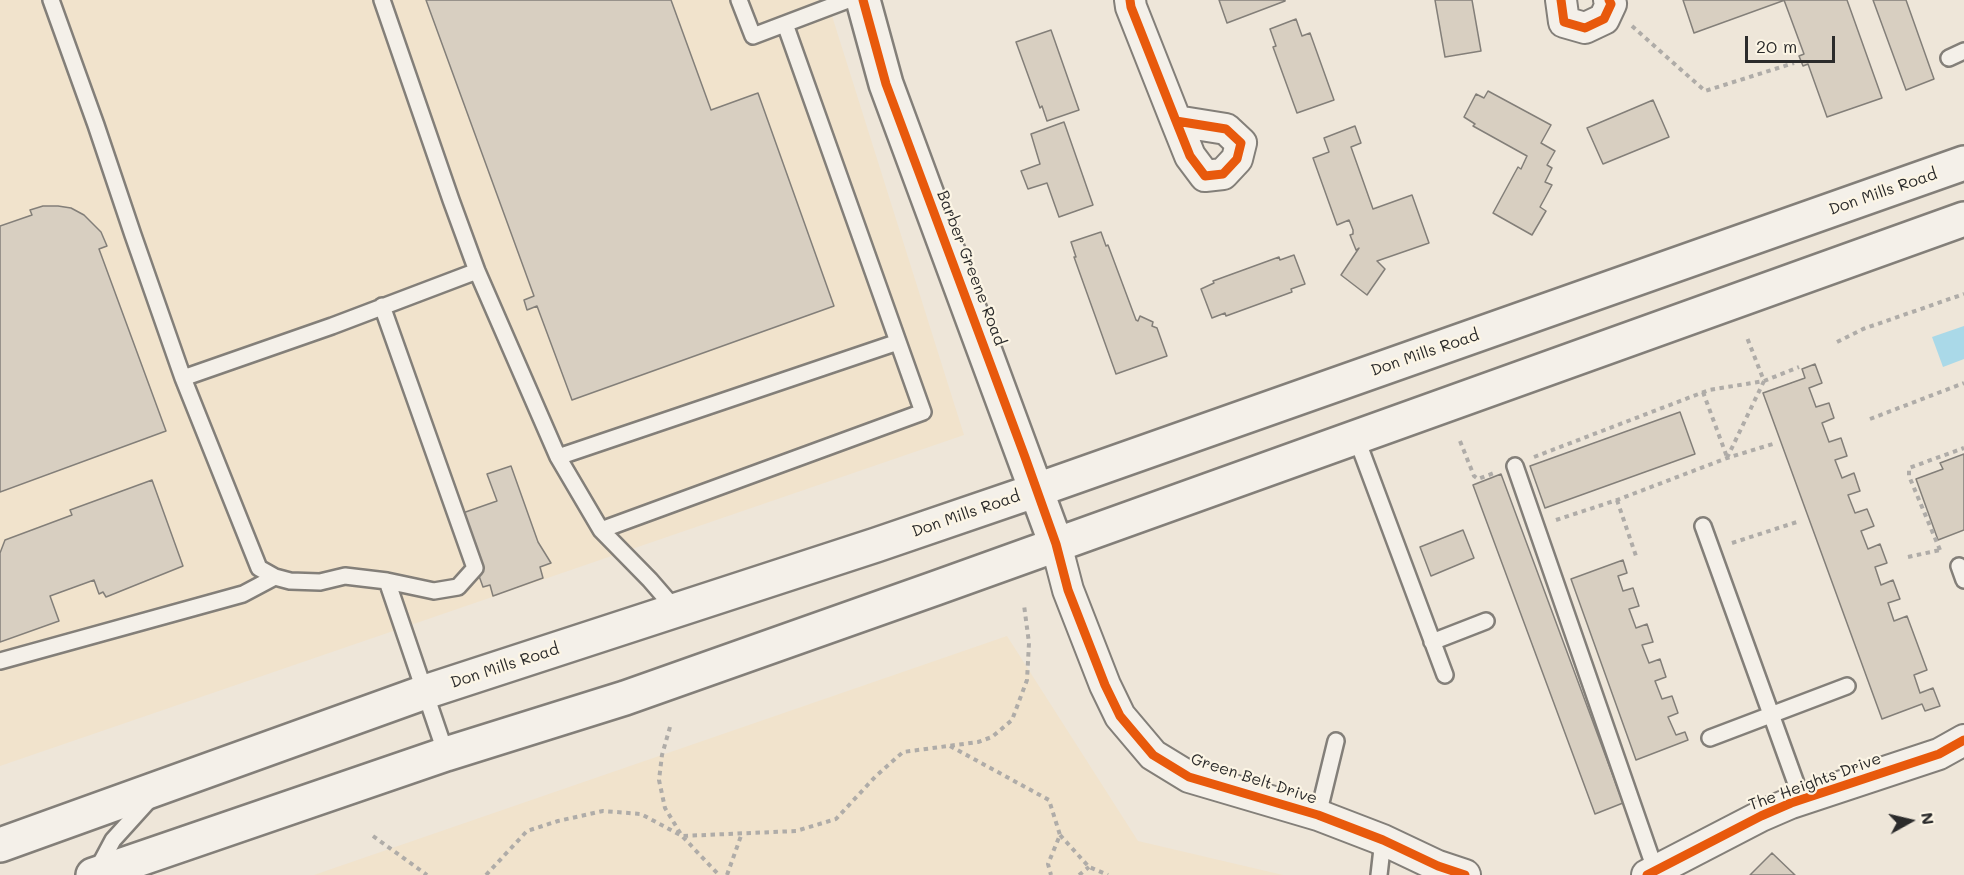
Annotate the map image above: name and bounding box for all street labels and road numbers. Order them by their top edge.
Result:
street label: Don Mills Road [1827,165,1939,219]
street label: Barber Greene Road [933,188,1009,348]
street label: Don Mills Road [1369,326,1481,380]
street label: Don Mills Road [910,487,1022,541]
street label: Don Mills Road [448,639,562,693]
street label: Green Belt Drive [1188,749,1320,809]
street label: The Heights Drive [1746,749,1884,815]

